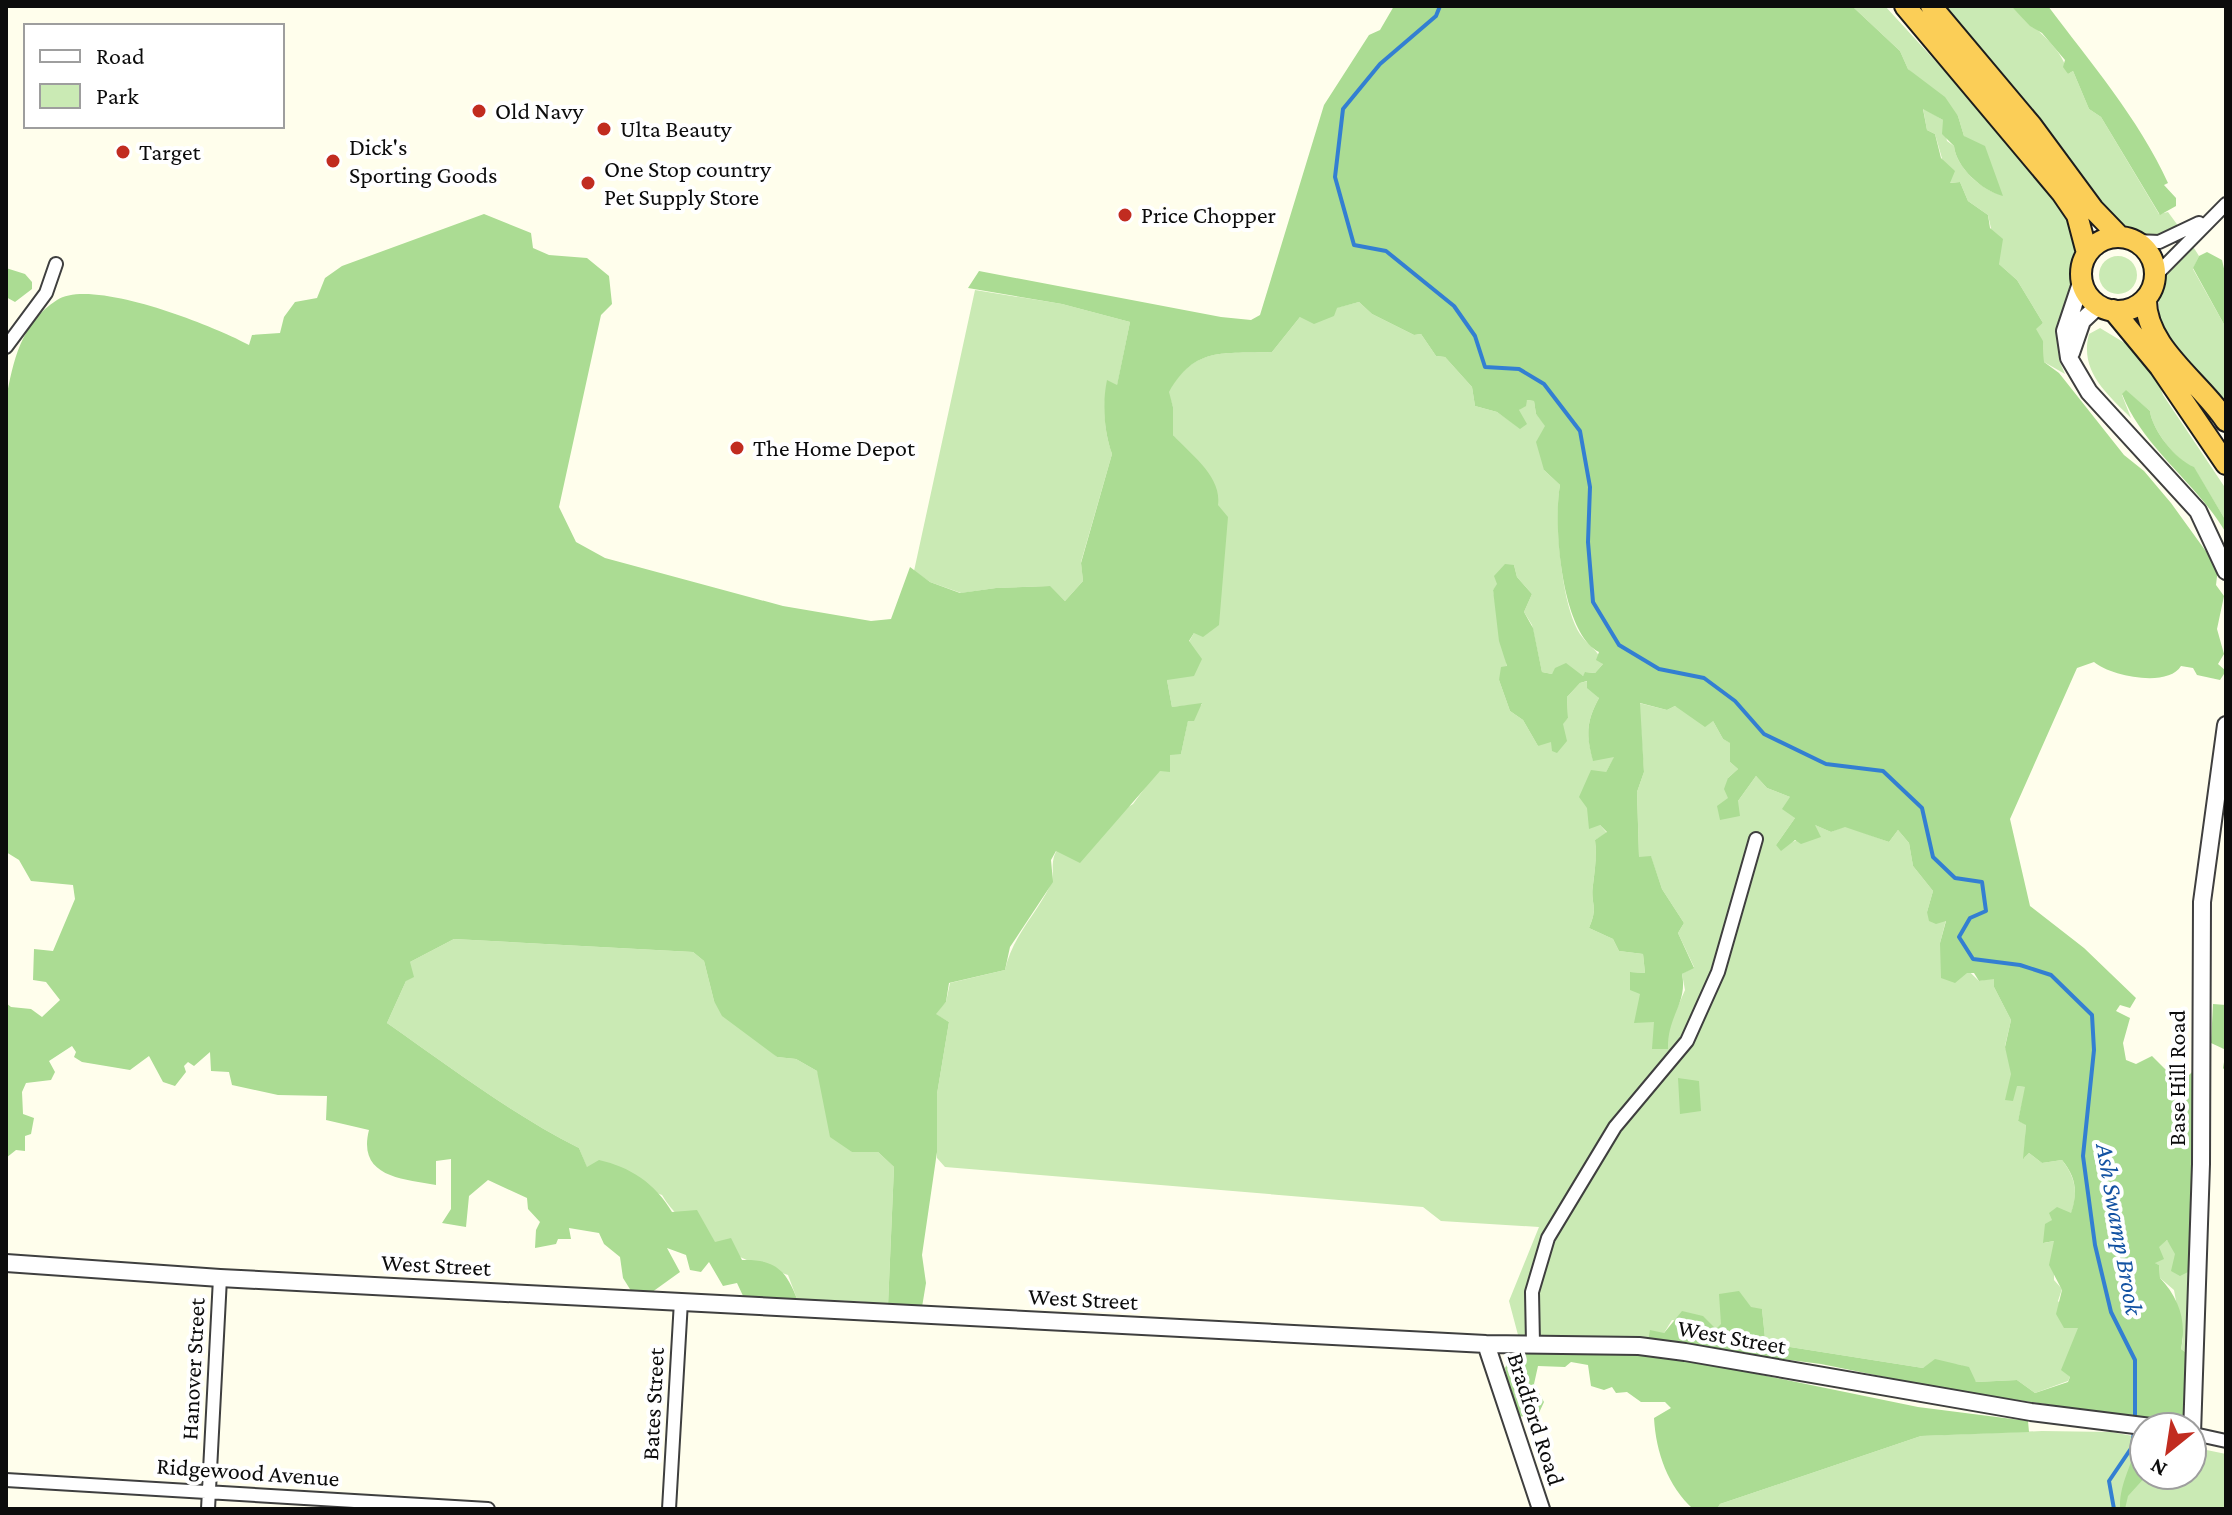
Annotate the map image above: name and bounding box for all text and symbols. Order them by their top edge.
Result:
legend [24,24,284,128]
text: Road [96,42,145,69]
text: Park [96,82,139,109]
place label: Old Navy [495,97,584,124]
marker: Old Navy [470,102,488,120]
place label: Ulta Beauty [620,115,733,142]
marker: Ulta Beauty [595,120,613,138]
place label: Dick's Sporting Goods [349,133,498,188]
place label: Target [139,138,201,165]
marker: Target [114,143,132,161]
marker: Dick's Sporting Goods [324,152,342,170]
place label: One Stop country Pet Supply Store [604,155,772,210]
marker: One Stop country Pet Supply Store [579,174,597,192]
place label: Price Chopper [1141,201,1276,228]
marker: Price Chopper [1116,206,1134,224]
place label: The Home Depot [753,434,916,461]
marker: The Home Depot [728,439,746,457]
street label: Base Hill Road [2163,1009,2190,1146]
water label: Ash Swamp Brook [2090,1139,2149,1319]
street label: West Street [381,1248,493,1281]
street label: West Street [1028,1282,1140,1315]
street label: Hanover Street [175,1296,210,1441]
street label: West Street [1676,1314,1789,1360]
street label: Bates Street [636,1346,669,1461]
street label: Bradford Road [1502,1349,1571,1489]
north arrow [2128,1411,2208,1491]
street label: Ridgewood Avenue [156,1452,340,1491]
text: N [2146,1453,2171,1482]

